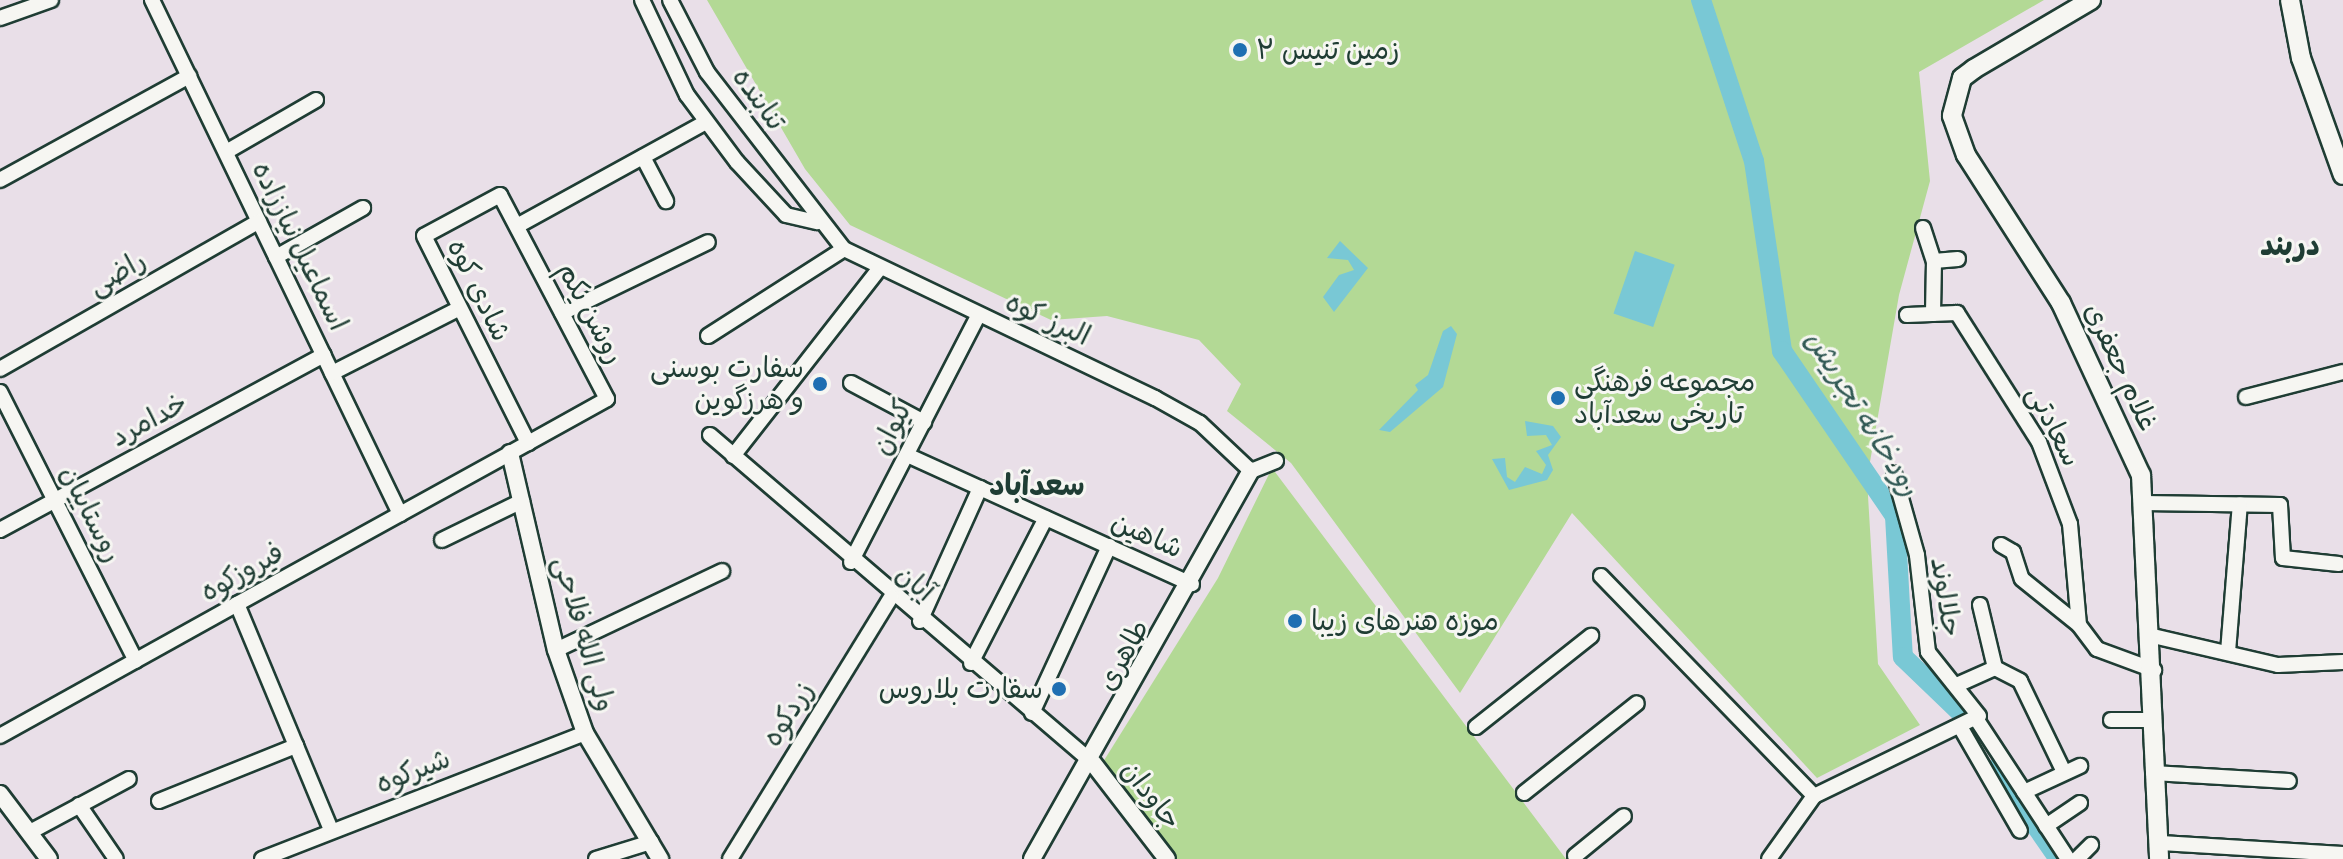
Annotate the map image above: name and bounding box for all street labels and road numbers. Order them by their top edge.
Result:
street label: تنابنده [725,61,793,137]
street label: اسماعیل نیاززاده [245,156,355,336]
street label: شادی کوه [440,233,518,347]
street label: راضی [82,243,152,303]
street label: روشن یکم [550,256,632,370]
street label: البرز کوه [1000,285,1096,353]
street label: غلام جعفری [2077,298,2165,436]
street label: سعادتی [2019,380,2089,472]
street label: خدامرد [105,386,193,454]
street label: کیوان [864,394,920,460]
street label: روستاییان [52,460,130,568]
street label: شاهین [1106,504,1188,566]
street label: فیروزکوه [194,535,290,609]
street label: ولی‌ الله فلاحی [546,553,622,715]
street label: جلالوند [1923,555,1969,639]
street label: آبان [889,557,941,609]
street label: طاهری [1090,613,1156,697]
street label: زردکوه [755,675,821,753]
street label: شیرکوه [371,741,455,801]
street label: جاودان [1114,754,1188,836]

